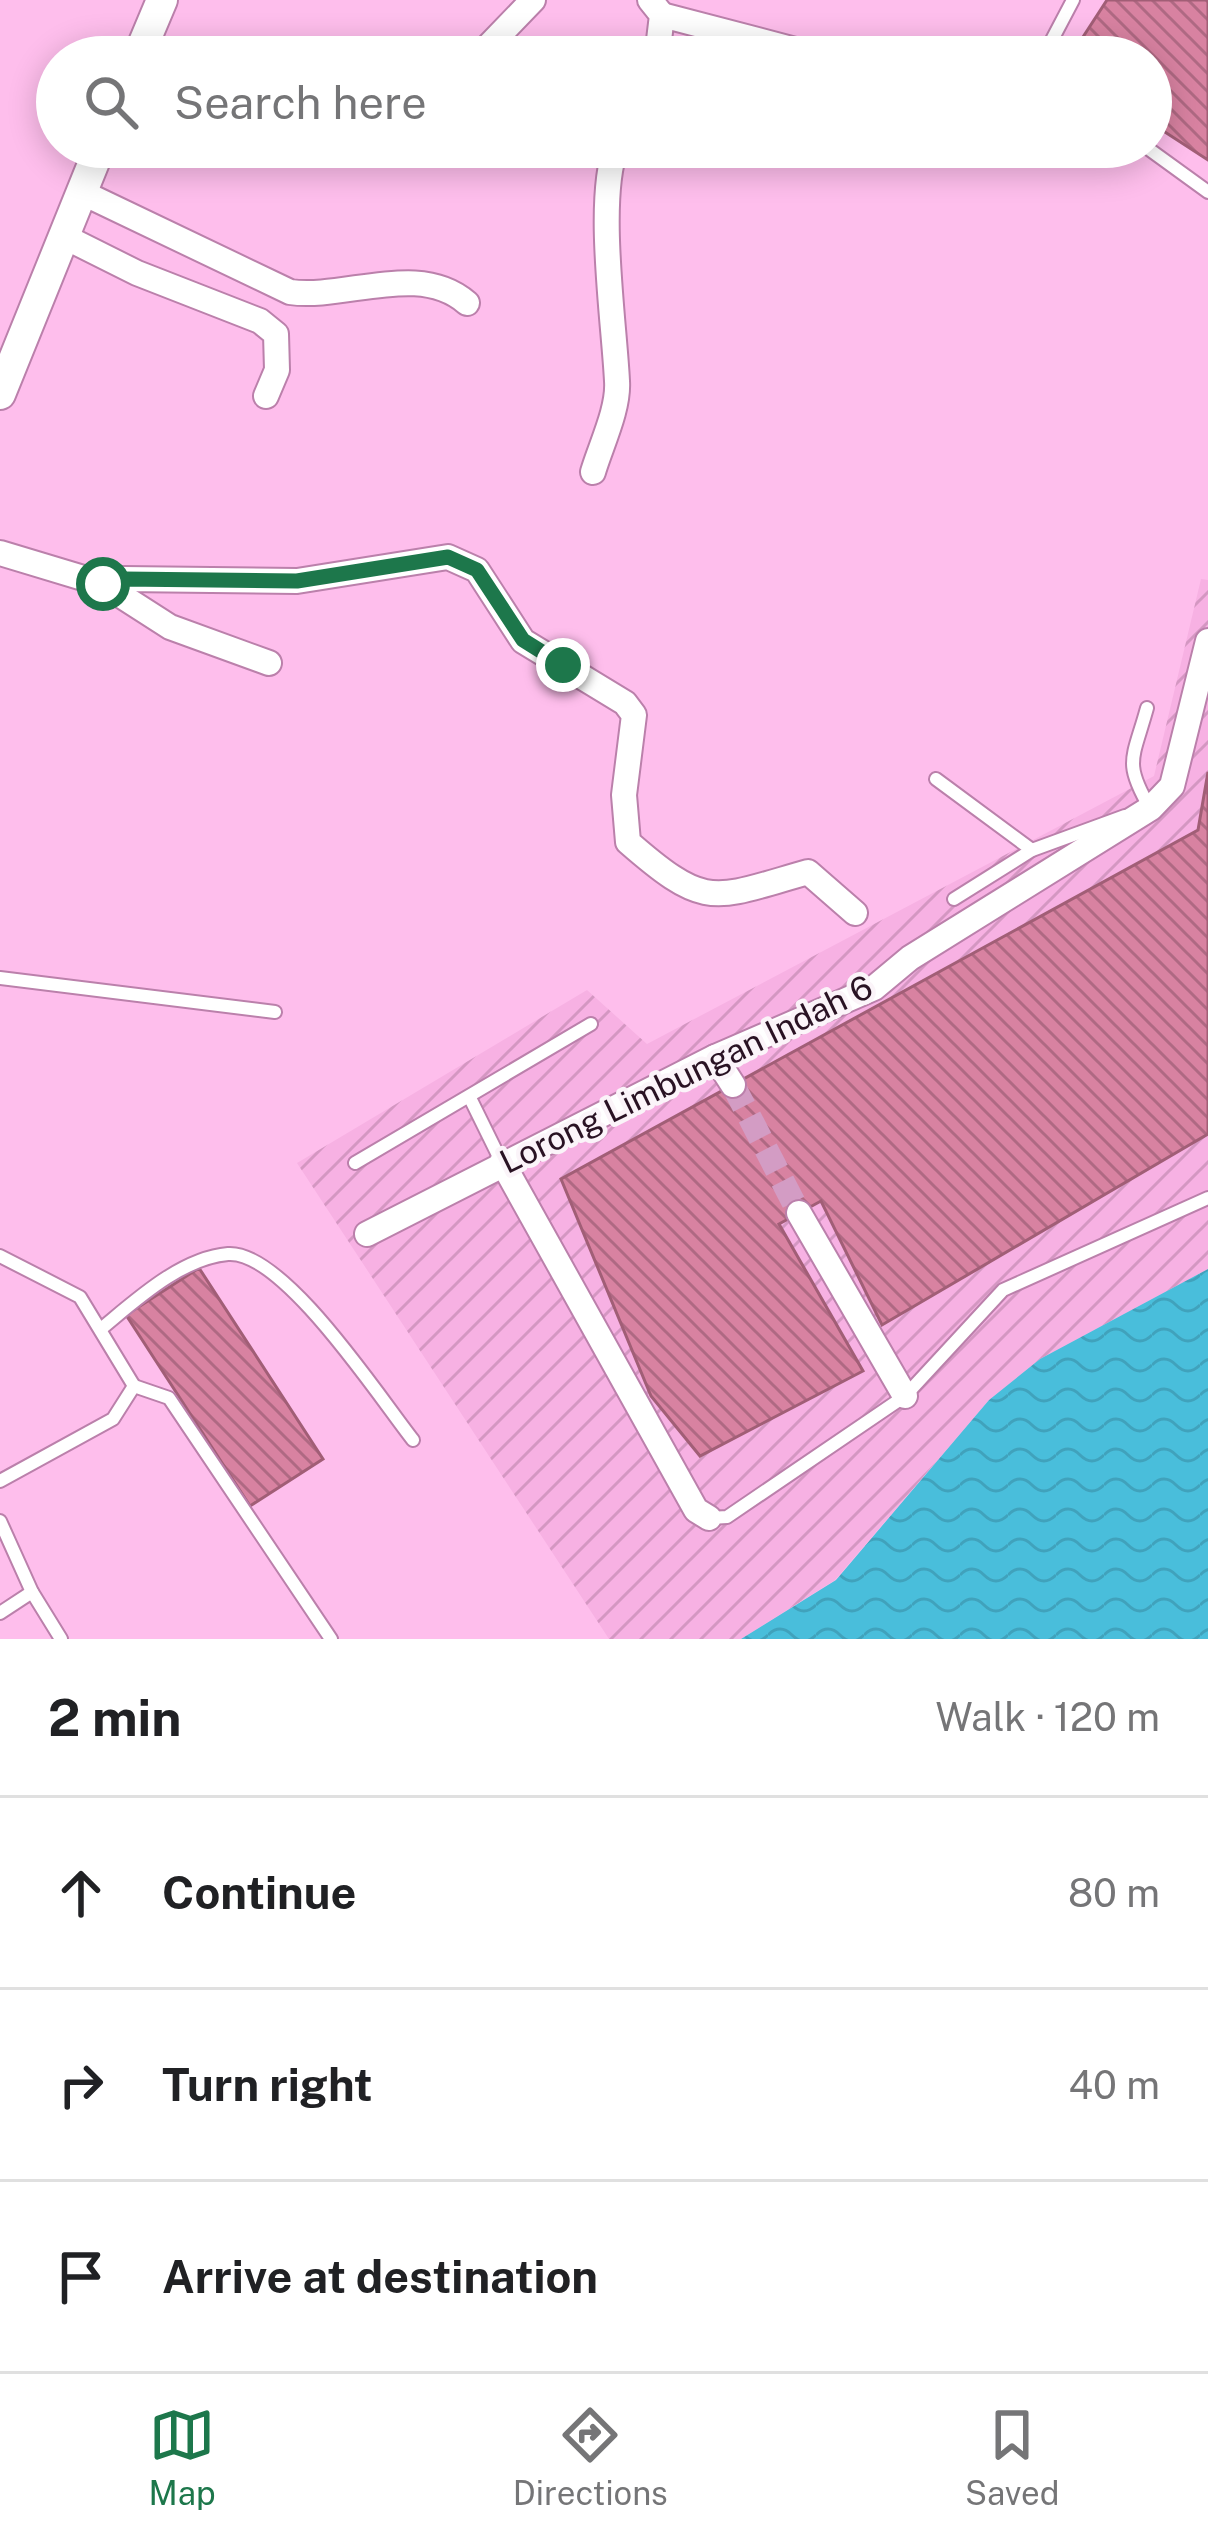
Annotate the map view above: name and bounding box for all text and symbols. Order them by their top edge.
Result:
search box [36,36,1172,168]
icon: search [78,69,144,135]
text: Search here [174,76,427,129]
route start [76,557,130,611]
route end [536,638,590,692]
street label: Lorong Limbungan Indah 6 [494,967,878,1181]
text: 2 min [48,1688,182,1747]
text: Walk · 120 m [936,1694,1160,1740]
icon: ahead [48,1860,114,1926]
text: Continue [162,1866,356,1919]
text: 80 m [1068,1870,1160,1916]
icon: right [48,2052,114,2118]
text: Turn right [162,2058,373,2111]
text: 40 m [1068,2062,1160,2108]
icon: arrive [48,2244,114,2310]
text: Arrive at destination [162,2250,598,2303]
tab: Map [149,2402,216,2512]
tab: Directions [513,2402,668,2512]
tab: Saved [965,2402,1059,2512]

